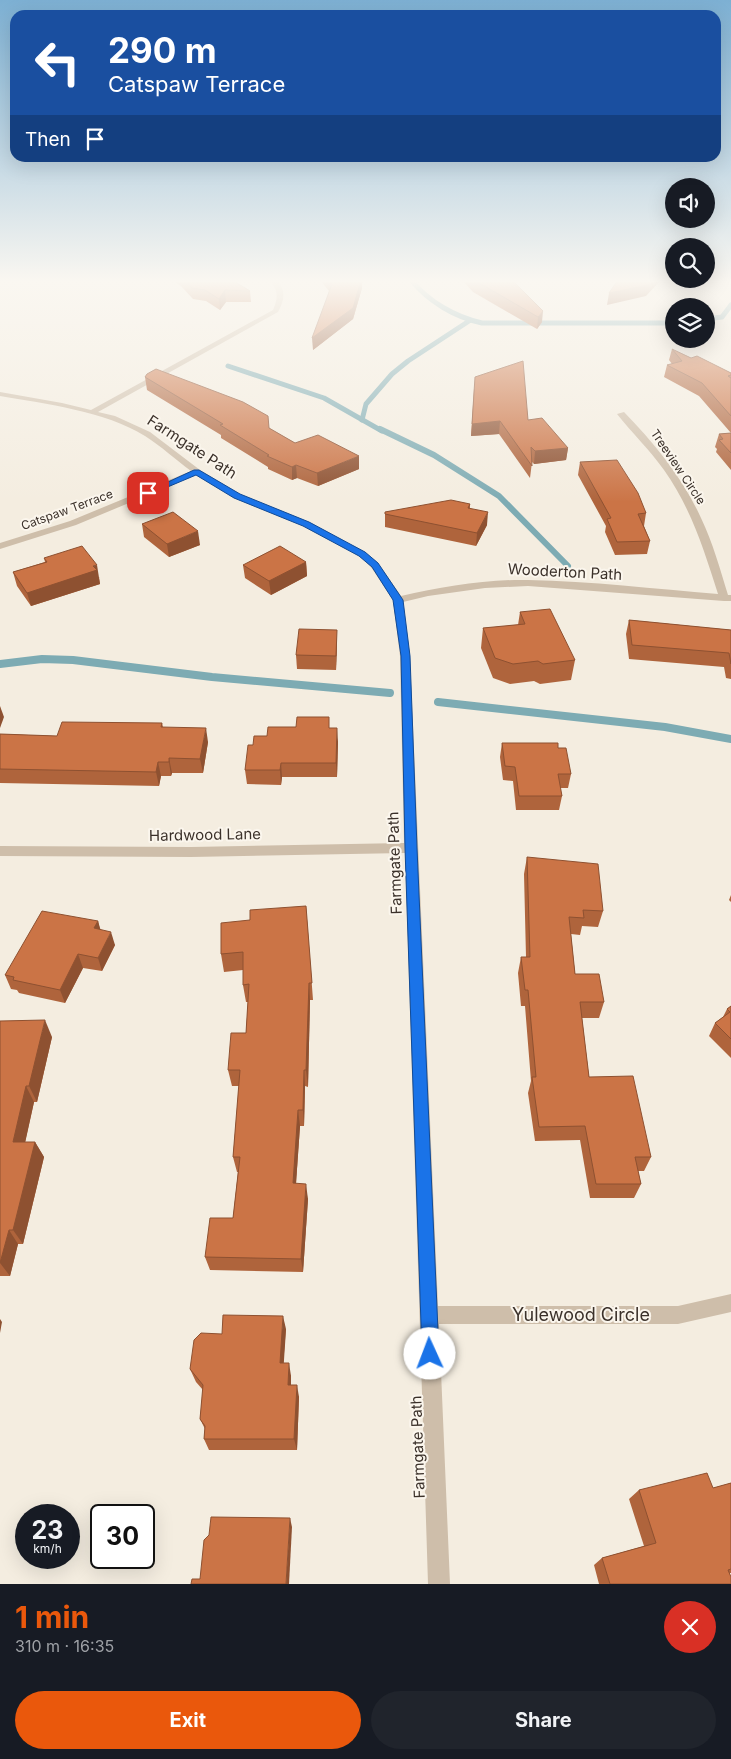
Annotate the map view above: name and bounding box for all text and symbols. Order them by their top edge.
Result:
text: 290 m [108,29,217,71]
icon: left [25,30,90,95]
text: Catspaw Terrace [108,71,285,97]
icon: arrive [81,125,109,153]
text: Then [25,128,71,151]
map controls [665,178,715,348]
button: sound [665,178,715,228]
button: search [665,238,715,288]
button: layers [665,298,715,348]
street label: Farmgate Path [144,411,241,483]
street label: Treeview Circle [648,426,709,507]
pin [127,472,169,514]
icon: arrive [134,479,162,507]
street label: Catspaw Terrace [19,486,115,533]
street label: Wooderton Path [507,559,623,584]
street label: Farmgate Path [383,811,406,915]
street label: Hardwood Lane [149,824,261,845]
street label: Yulewood Circle [512,1304,650,1325]
position arrow [403,1327,455,1379]
street label: Farmgate Path [406,1395,429,1499]
speed limit sign: 30 [90,1504,155,1569]
text: 23 [32,1515,63,1545]
text: km/h [33,1541,62,1556]
text: 1 min [15,1599,89,1635]
button: close [664,1601,716,1653]
text: 310 m · 16:35 [15,1636,114,1656]
button: Exit [15,1691,361,1749]
button: Share [371,1691,716,1749]

